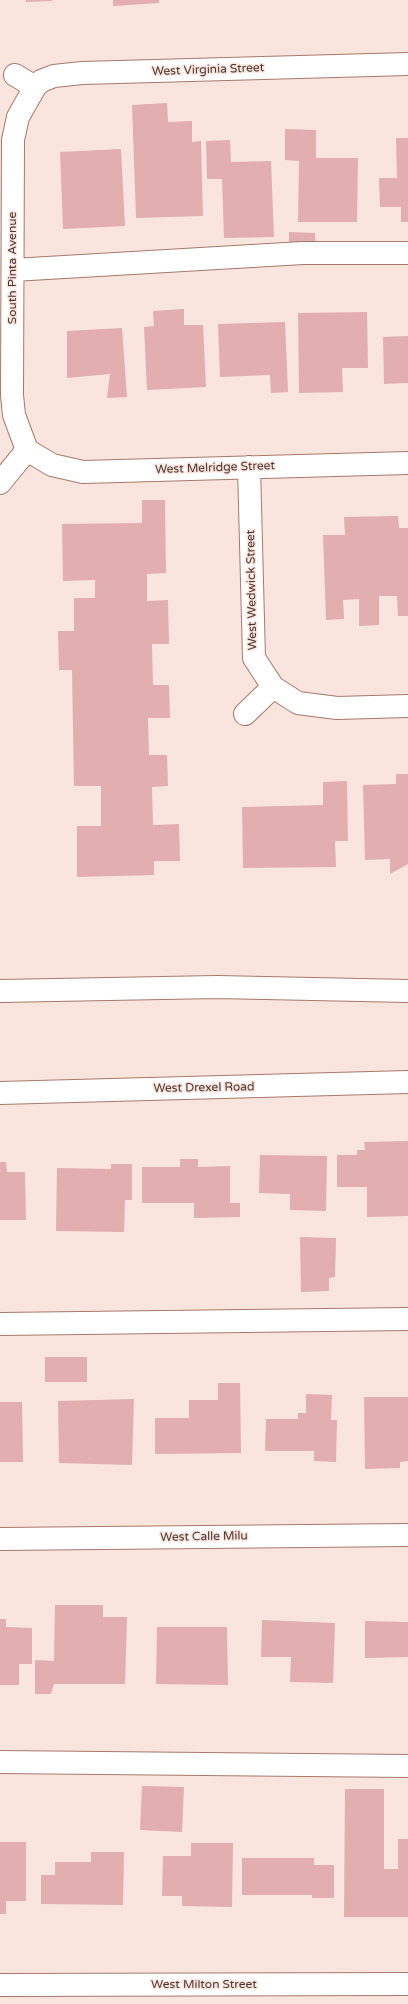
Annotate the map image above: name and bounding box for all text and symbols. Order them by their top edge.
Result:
street label: West Virginia Street [152,61,264,79]
street label: South Pinta Avenue [6,212,20,324]
street label: West Melridge Street [155,459,275,477]
street label: West Wedwick Street [244,530,260,650]
street label: West Drexel Road [153,1080,255,1096]
street label: West Calle Milu [160,1529,248,1545]
street label: West Milton Street [151,1978,257,1992]

